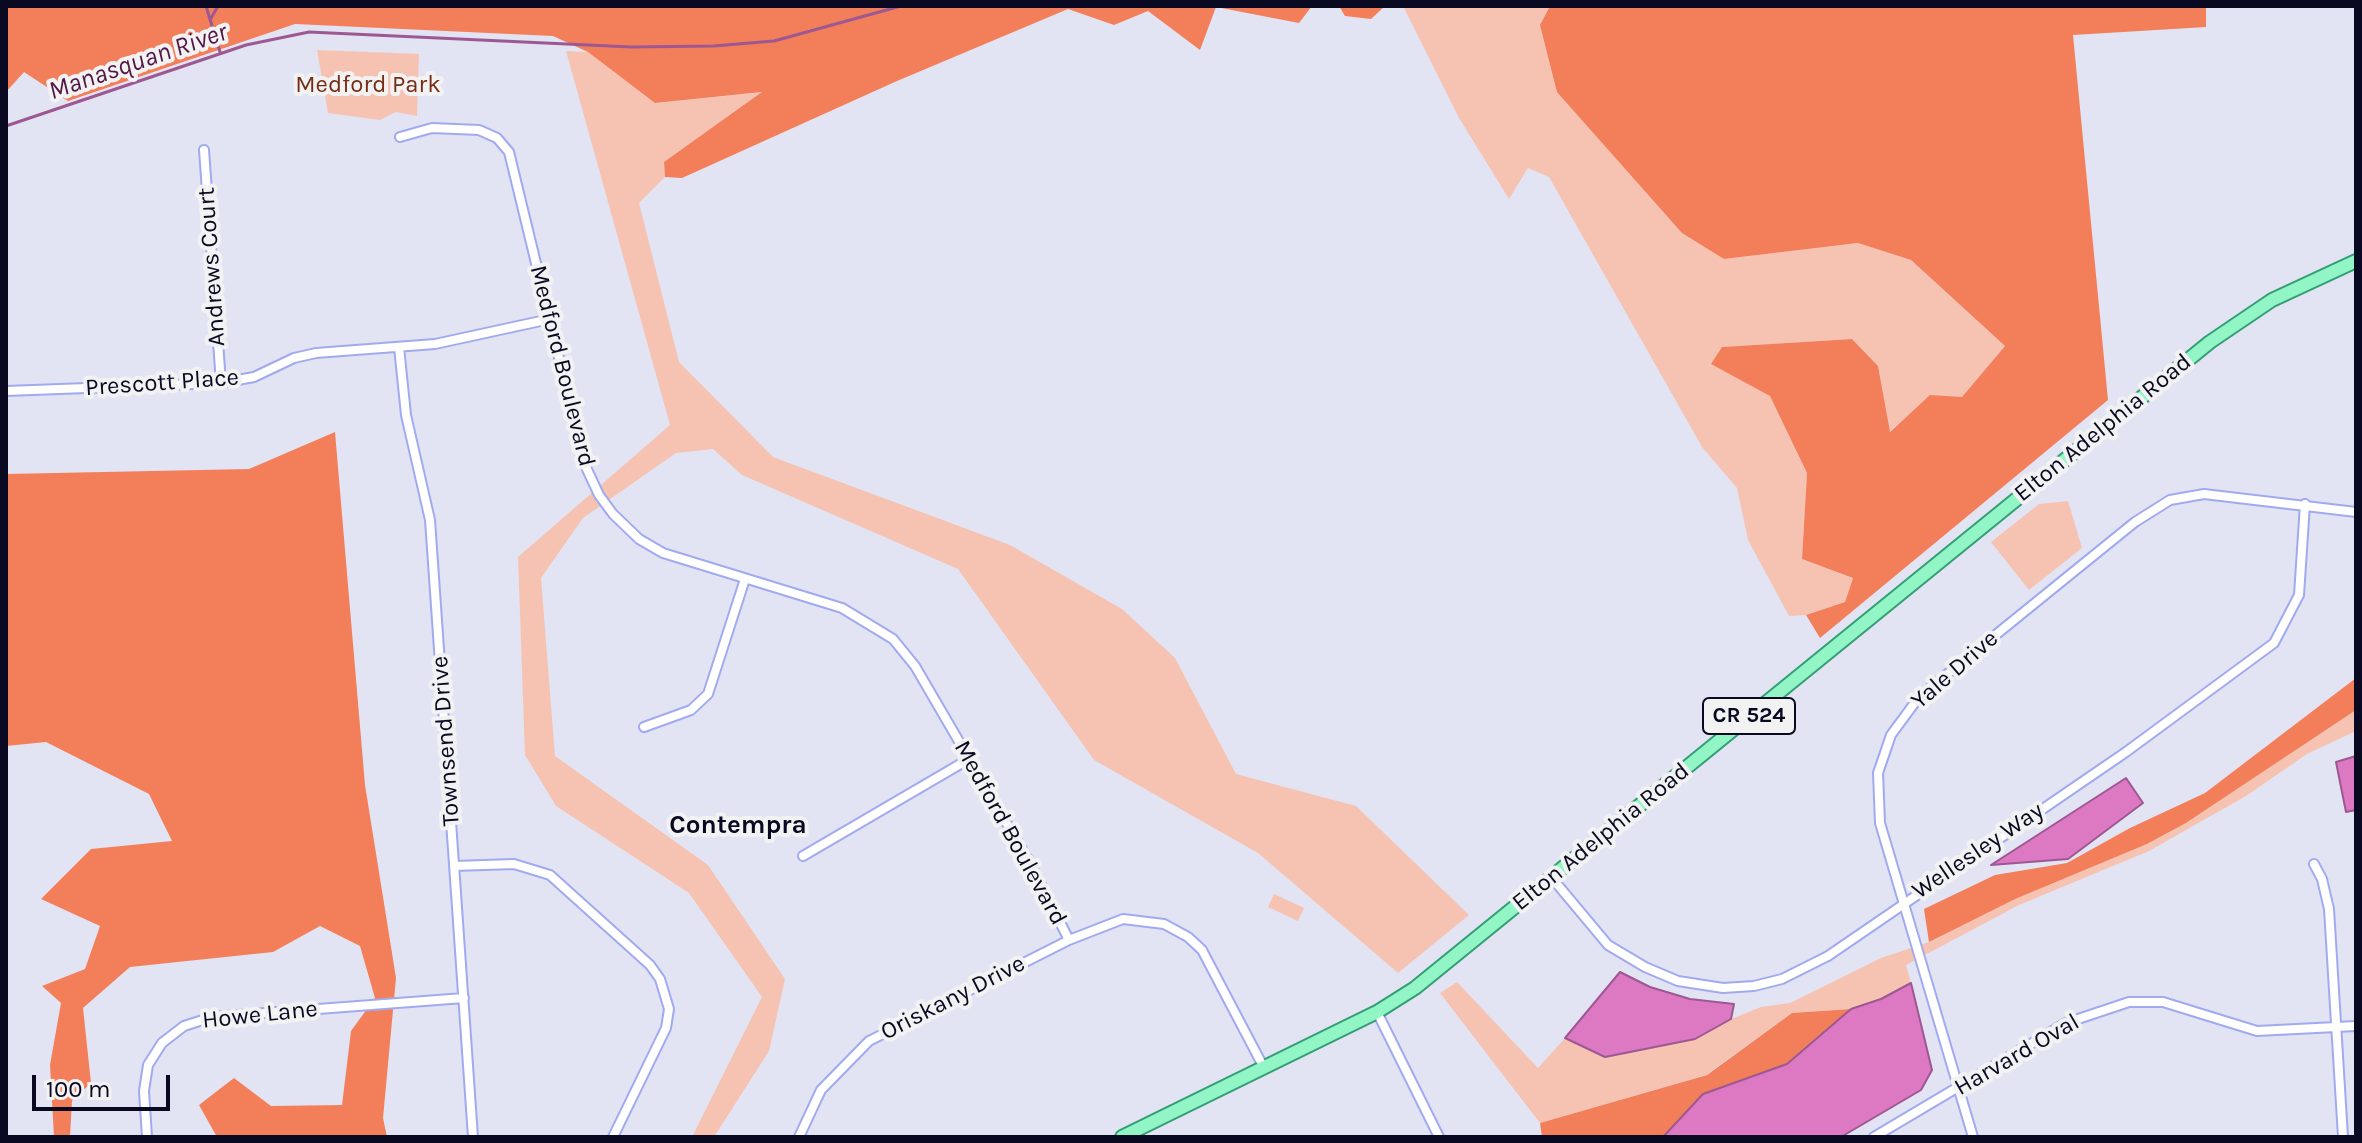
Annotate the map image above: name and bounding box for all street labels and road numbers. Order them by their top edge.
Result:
street label: Andrews Court [192,187,232,347]
street label: Medford Boulevard [523,262,601,470]
street label: Elton Adelphia Road [2009,348,2197,508]
street label: Prescott Place [84,363,240,403]
street label: Yale Drive [1906,624,2004,716]
street label: Townsend Drive [426,655,466,827]
road number: CR 524 [1703,698,1795,734]
street label: Medford Boulevard [947,736,1073,930]
street label: Elton Adelphia Road [1507,757,1695,917]
street label: Wellesley Way [1907,796,2049,906]
street label: Oriskany Drive [876,949,1030,1047]
street label: Howe Lane [201,995,319,1035]
street label: Harvard Oval [1949,1008,2085,1102]

